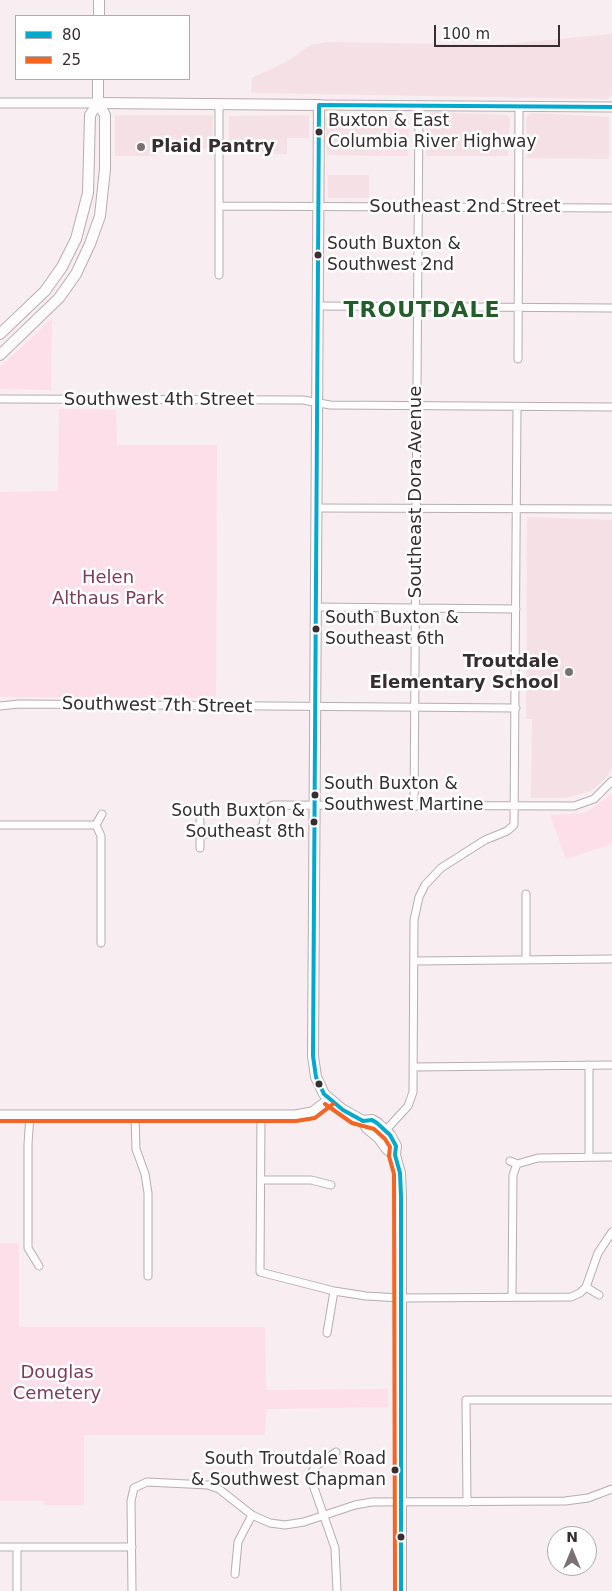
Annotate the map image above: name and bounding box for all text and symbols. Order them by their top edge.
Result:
legend [15,15,190,80]
scale bar [437,15,563,47]
text: 100 m [442,25,490,43]
text: 80 [62,26,81,44]
text: 25 [62,51,81,69]
place label: Buxton & East Columbia River Highway [328,112,537,152]
marker: Buxton & East Columbia River Highway [314,127,324,137]
place label: Plaid Pantry [151,136,275,158]
marker: Plaid Pantry [135,141,147,153]
street label: Southeast 2nd Street [369,196,561,218]
place label: South Buxton & Southwest 2nd [327,235,461,275]
marker: South Buxton & Southwest 2nd [313,250,323,260]
district label: TROUTDALE [342,298,502,324]
street label: Southeast Dora Avenue [405,386,427,598]
street label: Southwest 4th Street [64,389,254,411]
park label: Helen Althaus Park [52,567,164,610]
place label: South Buxton & Southeast 6th [325,609,459,649]
marker: South Buxton & Southeast 6th [311,624,321,634]
place label: Troutdale Elementary School [370,651,559,694]
marker: Troutdale Elementary School [563,666,575,678]
street label: Southwest 7th Street [62,694,252,718]
place label: South Buxton & Southwest Martine [324,775,483,815]
marker: South Buxton & Southwest Martine [310,790,320,800]
place label: South Buxton & Southeast 8th [171,802,305,842]
marker: South Buxton & Southeast 8th [309,817,319,827]
unlabelled marker [314,1079,324,1089]
park label: Douglas Cemetery [13,1362,101,1405]
place label: South Troutdale Road & Southwest Chapman [191,1450,386,1490]
marker: South Troutdale Road & Southwest Chapman [390,1465,400,1475]
north arrow [547,1526,597,1576]
text: N [566,1529,578,1545]
unlabelled marker [396,1532,406,1542]

